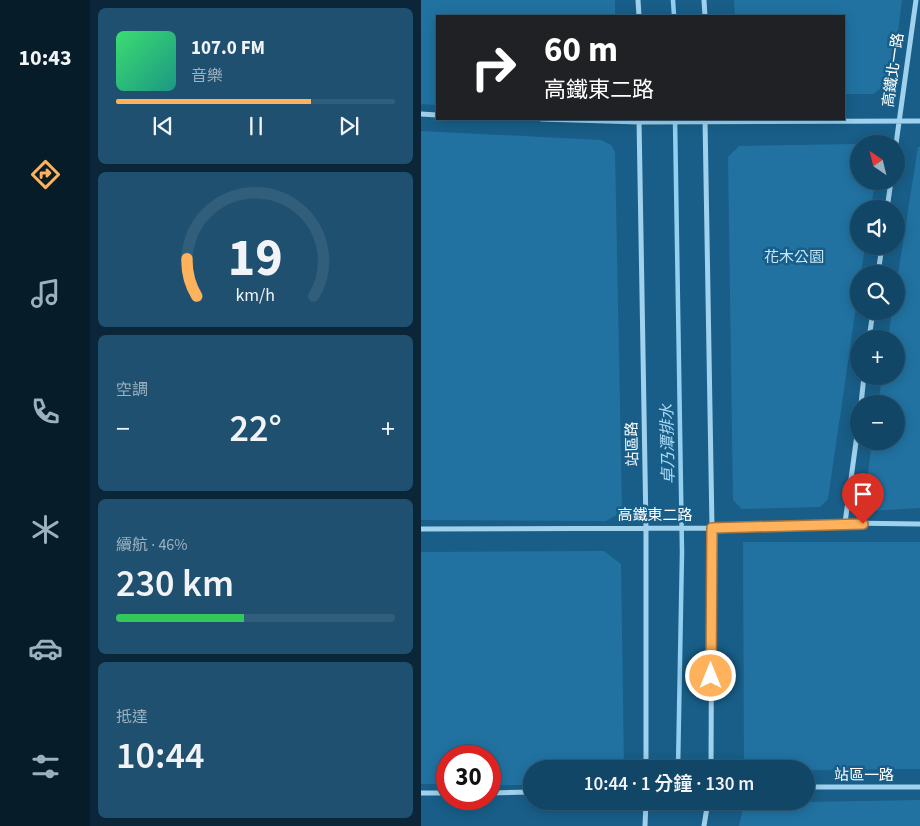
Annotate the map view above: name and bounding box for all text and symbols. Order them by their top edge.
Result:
text: 60 m [544,25,618,75]
street label: 高鐵北一路 [878,31,909,109]
text: 107.0 FM [191,35,265,62]
icon: right [461,35,526,100]
text: 10:43 [18,42,72,74]
text: 音樂 [191,65,223,87]
text: 高鐵東二路 [544,74,654,106]
icon: previous [149,112,177,140]
icon: pause [242,112,270,140]
icon: next [335,112,363,140]
north arrow [850,135,905,190]
map controls [850,135,905,450]
icon: directions [28,157,63,192]
button: sound [850,200,905,255]
text: 19 [228,222,283,296]
park label: 花木公園 [764,247,824,268]
button: search [850,265,905,320]
icon: music [28,276,63,311]
text: km/h [236,283,275,308]
button: + [850,330,905,385]
text: 空調 [116,379,148,401]
icon: phone [28,394,63,429]
button: − [850,395,905,450]
text: 22° [229,402,282,456]
water label: 卓乃潭排水 [656,403,680,484]
text: − [116,409,130,449]
text: + [381,409,395,449]
street label: 站區路 [622,421,643,467]
pin [842,473,884,524]
icon: arrive [849,480,877,508]
street label: 高鐵東二路 [617,505,693,526]
icon: climate [28,512,63,547]
text: 續航 · 46% [116,534,187,556]
text: 230 km [116,557,234,611]
icon: car [28,631,63,666]
position arrow [684,649,736,701]
text: 抵達 [116,706,148,728]
text: 10:44 [116,729,204,783]
speed limit sign: 30 [436,745,501,810]
icon: filters [28,749,63,784]
street label: 站區一路 [834,765,894,786]
text: 10:44 · 1 分鐘 · 130 m [584,771,754,798]

